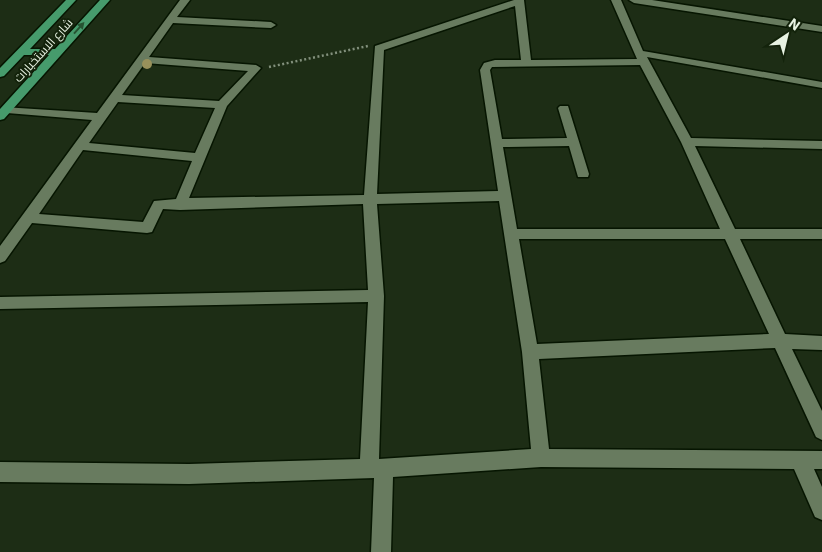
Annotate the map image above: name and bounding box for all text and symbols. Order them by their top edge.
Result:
north arrow [762,10,812,60]
text: N [785,14,804,35]
street label: شارع الاستخبارات [10,15,76,86]
one-way arrow [74,22,85,34]

